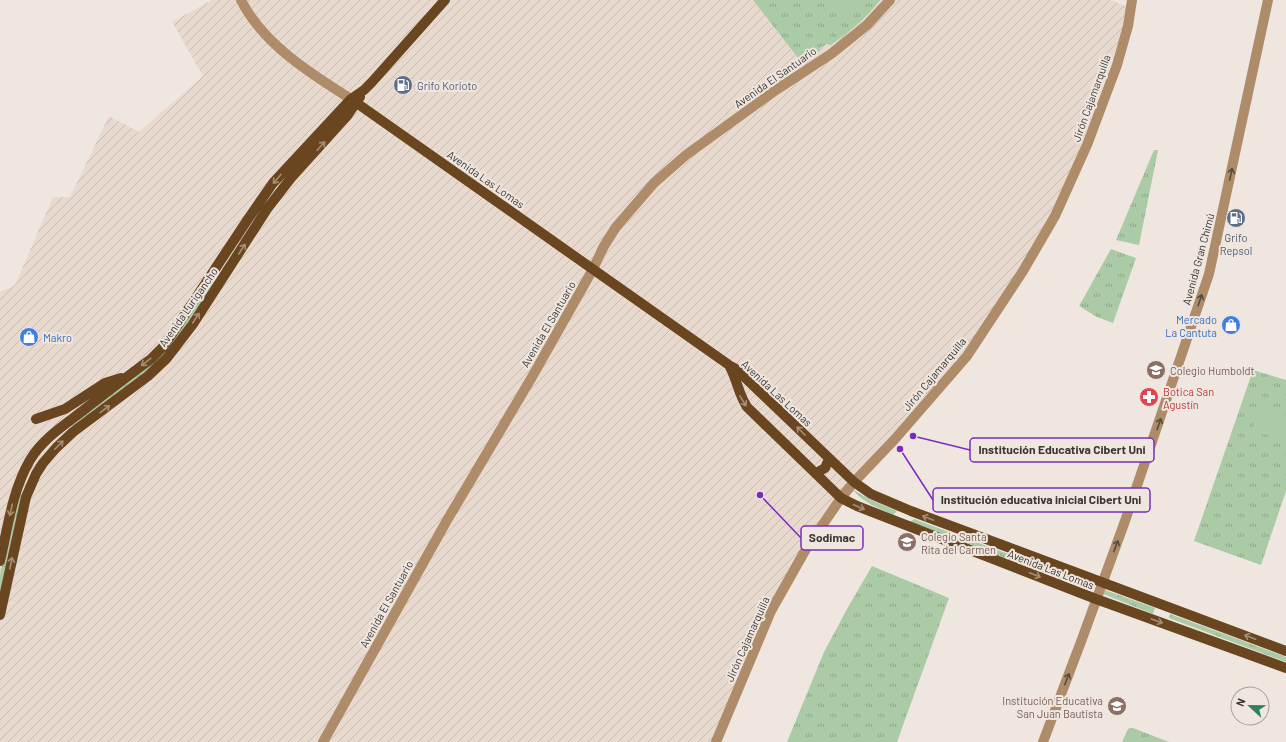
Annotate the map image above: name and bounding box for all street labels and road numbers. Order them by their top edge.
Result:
street label: Avenida El Santuario [731,44,819,110]
street label: Jirón Cajamarquilla [1069,53,1113,143]
street label: Avenida Las Lomas [445,147,527,211]
street label: Avenida Gran Chimú [1179,211,1217,306]
street label: Avenida Lurigancho [156,265,220,349]
street label: Avenida El Santuario [518,279,578,369]
street label: Jirón Cajamarquilla [900,335,968,413]
street label: Avenida Las Lomas [739,357,815,429]
street label: Avenida Las Lomas [1006,547,1096,591]
street label: Avenida El Santuario [357,558,415,650]
street label: Jirón Cajamarquilla [722,594,772,684]

